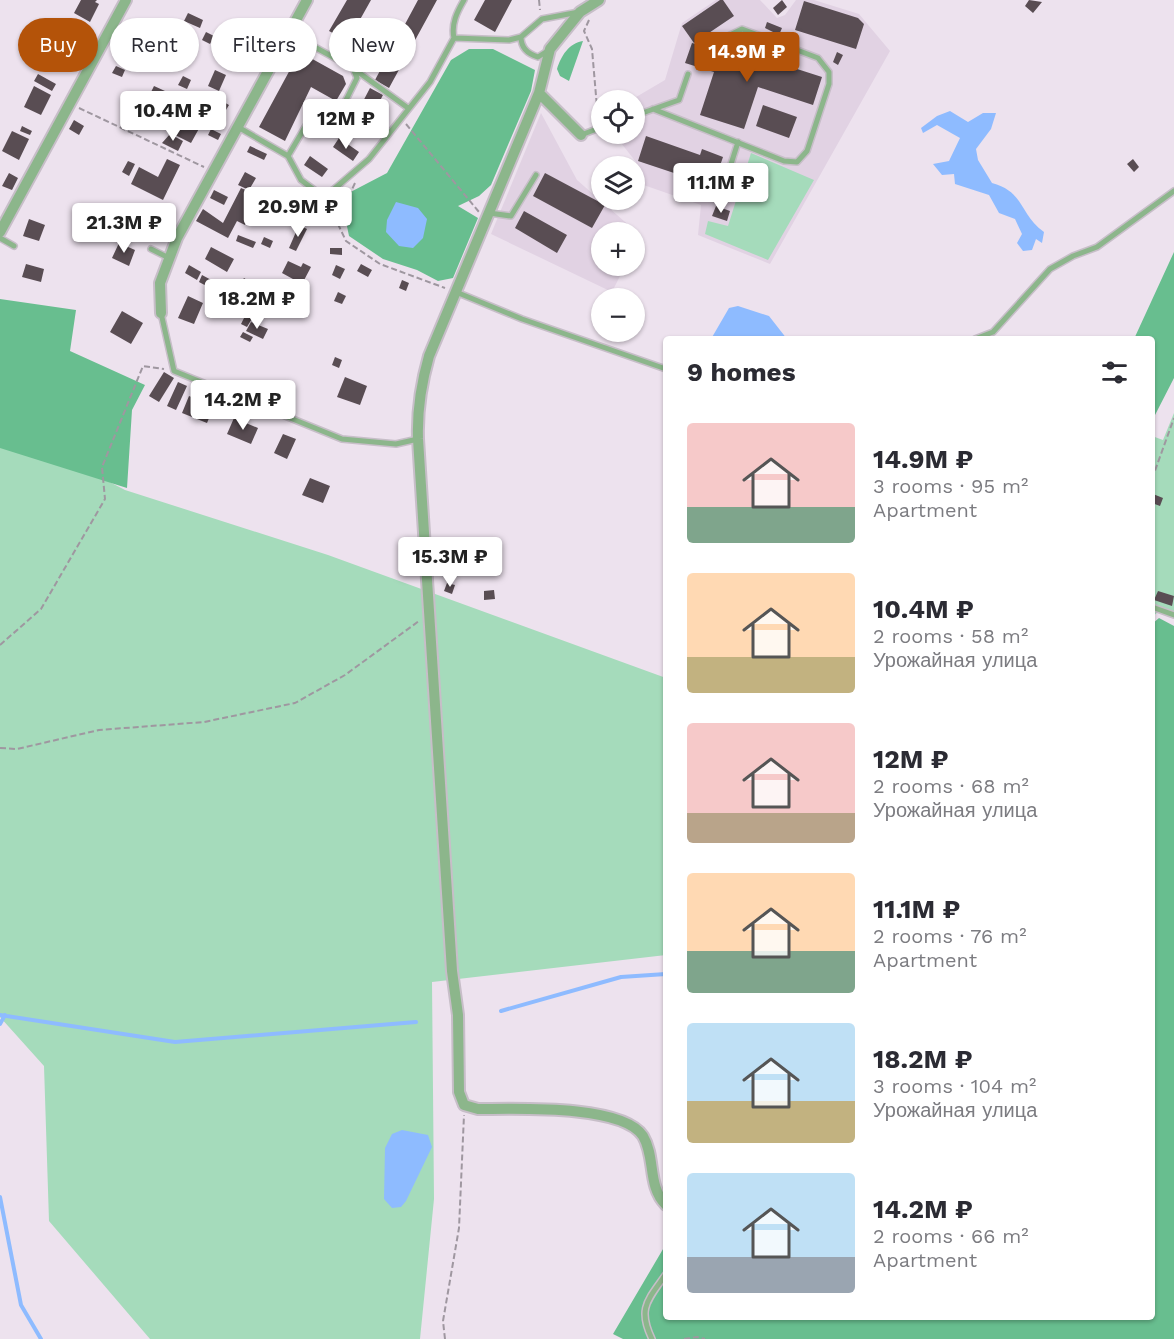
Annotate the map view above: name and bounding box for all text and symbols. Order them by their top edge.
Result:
chip: Buy [18,18,98,72]
chip: Rent [110,18,199,72]
chip: Filters [211,18,317,72]
chip: New [329,18,416,72]
pin: 14.9M ₽ [692,32,802,83]
text: 14.9M ₽ [708,39,786,63]
map controls [591,90,645,342]
button: locate [591,90,645,144]
pin: 10.4M ₽ [118,91,228,142]
text: 10.4M ₽ [134,98,212,122]
pin: 12M ₽ [304,99,388,150]
text: 12M ₽ [317,106,375,130]
button: layers [591,156,645,210]
pin: 11.1M ₽ [666,163,776,214]
text: 11.1M ₽ [687,170,755,194]
pin: 20.9M ₽ [243,187,353,238]
text: 20.9M ₽ [258,194,338,218]
pin: 21.3M ₽ [69,203,179,254]
text: 21.3M ₽ [86,210,162,234]
button: + [591,222,645,276]
pin: 18.2M ₽ [202,279,312,330]
text: 18.2M ₽ [219,286,295,310]
button: − [591,288,645,342]
icon: filters [1098,356,1131,389]
text: 9 homes [687,357,796,387]
pin: 14.2M ₽ [188,380,298,431]
text: 14.2M ₽ [205,387,281,411]
text: 14.9M ₽ [873,444,973,474]
icon: home [735,447,807,519]
text: 3 rooms · 95 m² [873,474,1028,498]
text: Apartment [873,498,977,522]
pin: 15.3M ₽ [395,537,505,588]
text: 15.3M ₽ [412,544,488,568]
text: 10.4M ₽ [873,594,974,624]
icon: home [735,597,807,669]
text: 2 rooms · 58 m² [873,624,1028,648]
text: Урожайная улица [873,648,1037,672]
text: 12M ₽ [873,744,949,774]
icon: home [735,747,807,819]
text: 2 rooms · 68 m² [873,774,1029,798]
text: Урожайная улица [873,798,1037,822]
text: 11.1M ₽ [873,894,961,924]
icon: home [735,897,807,969]
text: 2 rooms · 76 m² [873,924,1026,948]
text: Apartment [873,948,977,972]
text: 18.2M ₽ [873,1044,973,1074]
icon: home [735,1047,807,1119]
text: 3 rooms · 104 m² [873,1074,1036,1098]
text: Урожайная улица [873,1098,1037,1122]
text: 14.2M ₽ [873,1194,973,1224]
icon: home [735,1197,807,1269]
text: 2 rooms · 66 m² [873,1224,1029,1248]
text: Apartment [873,1248,977,1272]

